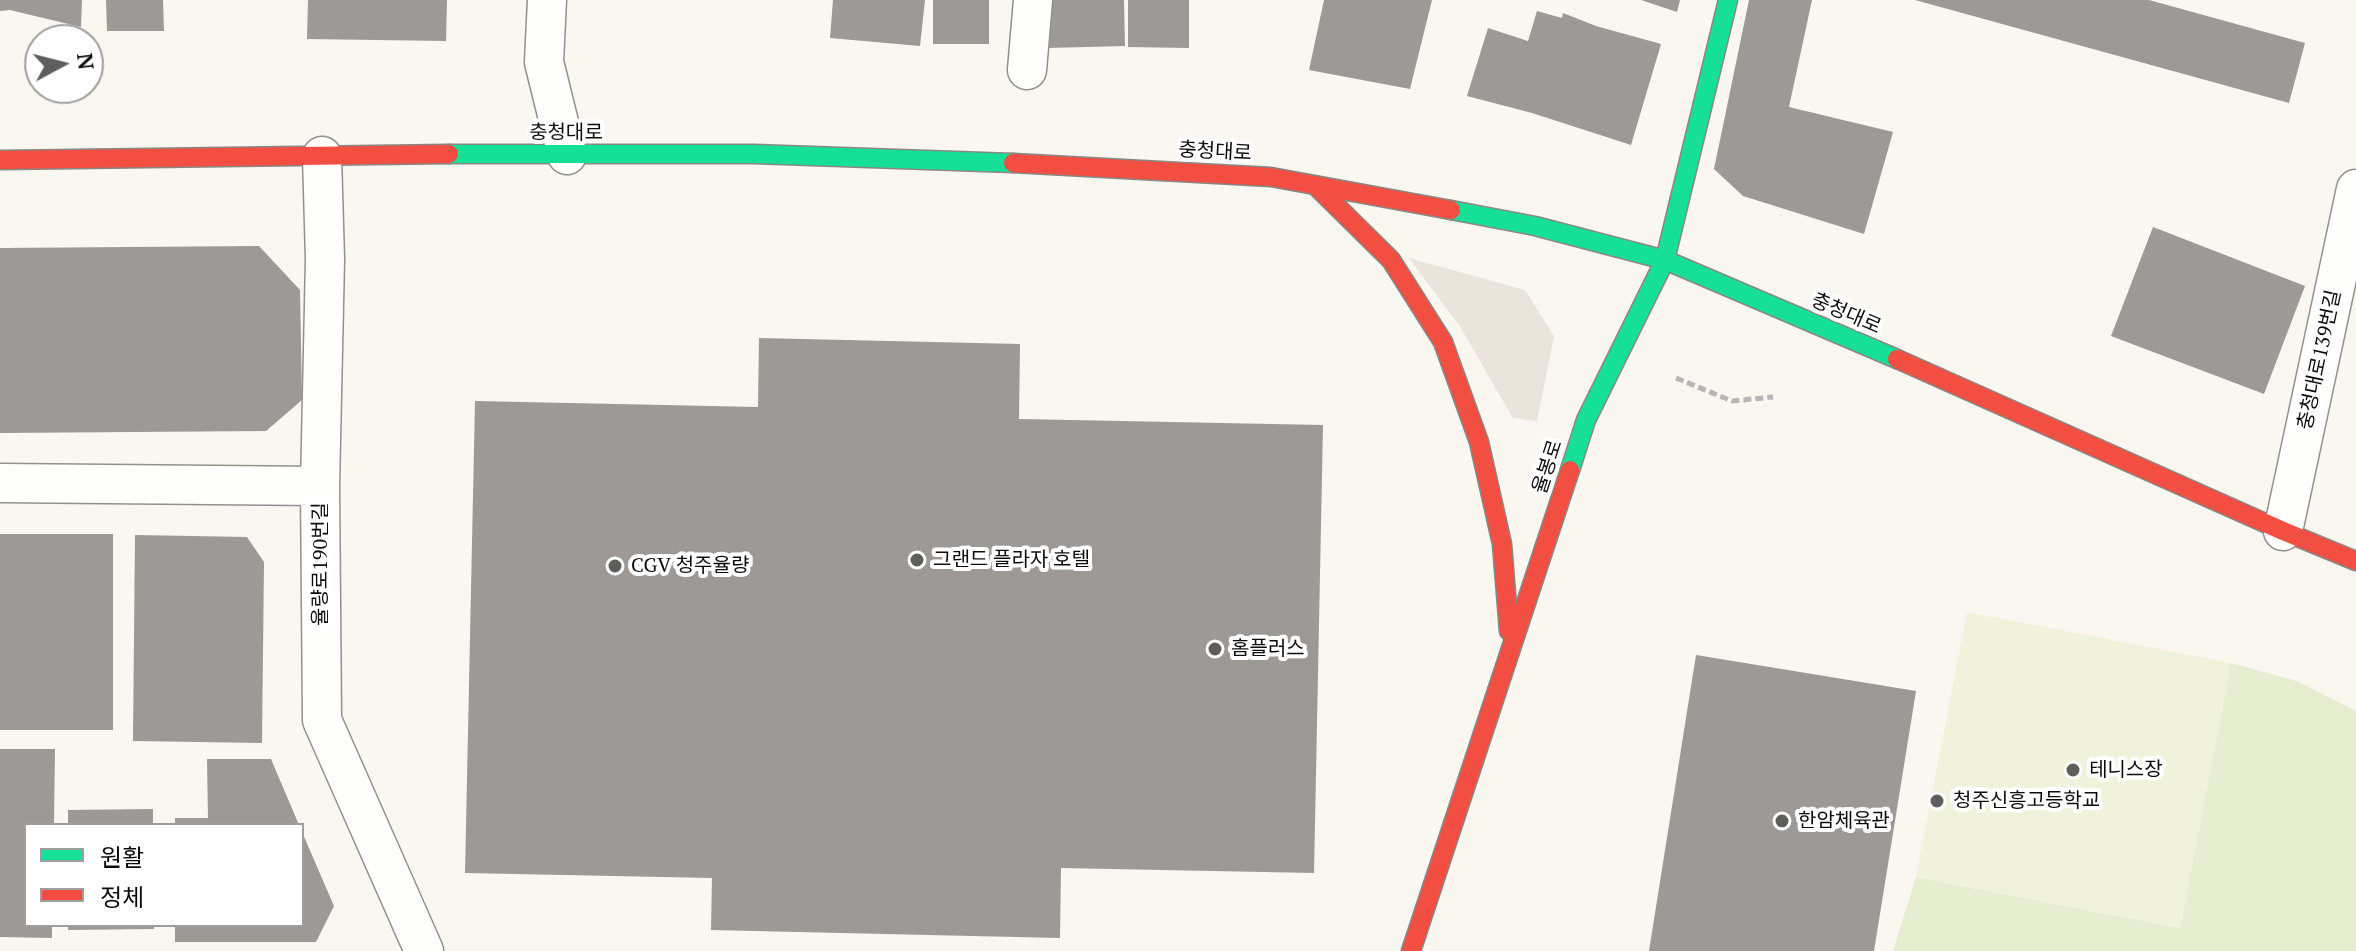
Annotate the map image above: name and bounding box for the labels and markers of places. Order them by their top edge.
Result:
place label: 그랜드 플라자 호텔 [933,548,1090,572]
marker: 그랜드 플라자 호텔 [908,551,926,569]
place label: CGV 청주율량 [631,554,749,578]
marker: CGV 청주율량 [606,557,624,575]
place label: 홈플러스 [1231,637,1305,661]
marker: 홈플러스 [1206,640,1224,658]
place label: 테니스장 [2089,758,2163,782]
marker: 테니스장 [2064,761,2082,779]
place label: 청주신흥고등학교 [1953,789,2100,813]
marker: 청주신흥고등학교 [1928,792,1946,810]
place label: 한암체육관 [1798,809,1890,833]
marker: 한암체육관 [1773,812,1791,830]

